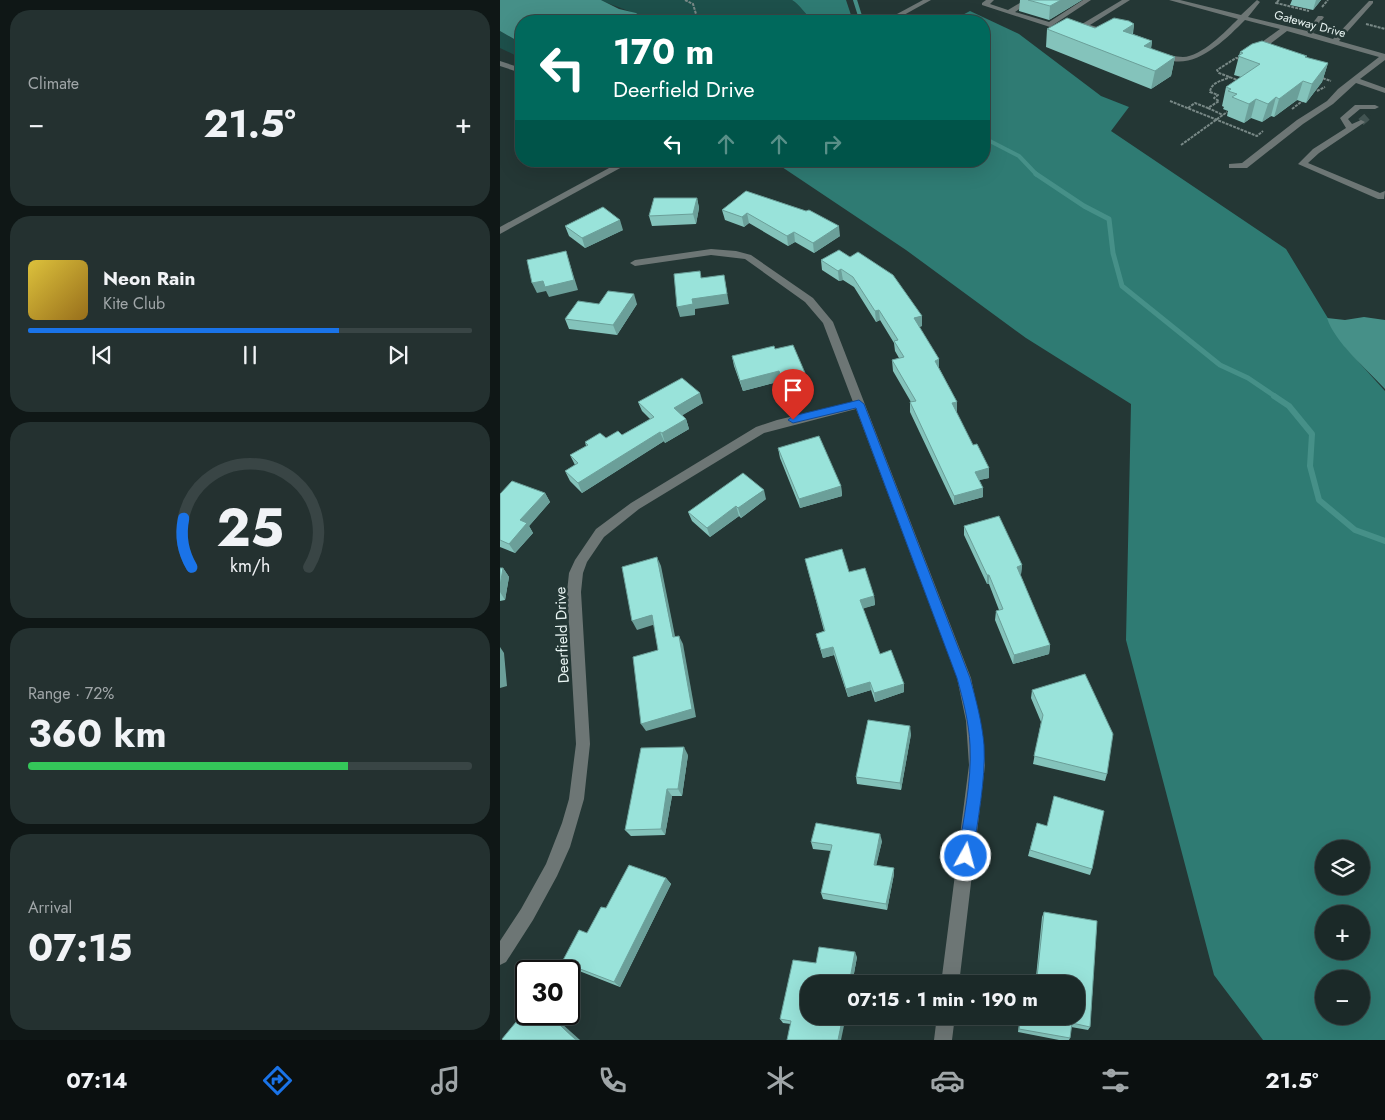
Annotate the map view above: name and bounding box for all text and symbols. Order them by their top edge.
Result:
street label: Gateway Drive [1272,6,1348,42]
text: 170 m [613,27,714,77]
icon: left [530,35,595,100]
text: Climate [28,72,79,95]
text: Deerfield Drive [613,73,755,105]
text: 21.5° [203,96,296,151]
text: − [28,103,45,144]
text: + [455,103,472,144]
icon: left [659,130,687,158]
icon: ahead [712,130,740,158]
icon: ahead [765,130,793,158]
icon: right [818,130,846,158]
text: Neon Rain [103,265,196,292]
text: Kite Club [103,292,165,315]
icon: previous [88,341,116,369]
icon: pause [236,341,264,369]
icon: next [384,341,412,369]
pin [772,369,814,420]
icon: arrive [779,376,807,404]
text: 25 [216,490,284,566]
text: km/h [230,553,270,579]
street label: Deerfield Drive [549,586,575,684]
text: Range · 72% [28,682,114,705]
text: 360 km [28,706,167,761]
position arrow [939,829,991,881]
map controls [1315,840,1370,1025]
button: layers [1315,840,1370,895]
text: Arrival [28,896,72,919]
button: + [1315,905,1370,960]
text: 07:15 [28,920,132,975]
speed limit sign: 30 [515,960,580,1025]
button: − [1315,970,1370,1025]
text: 07:15 · 1 min · 190 m [847,986,1038,1013]
icon: directions [260,1063,295,1098]
icon: music [428,1063,463,1098]
icon: phone [595,1063,630,1098]
icon: climate [763,1063,798,1098]
icon: car [930,1063,965,1098]
icon: filters [1098,1063,1133,1098]
text: 07:14 [66,1064,128,1096]
text: 21.5° [1265,1064,1319,1096]

